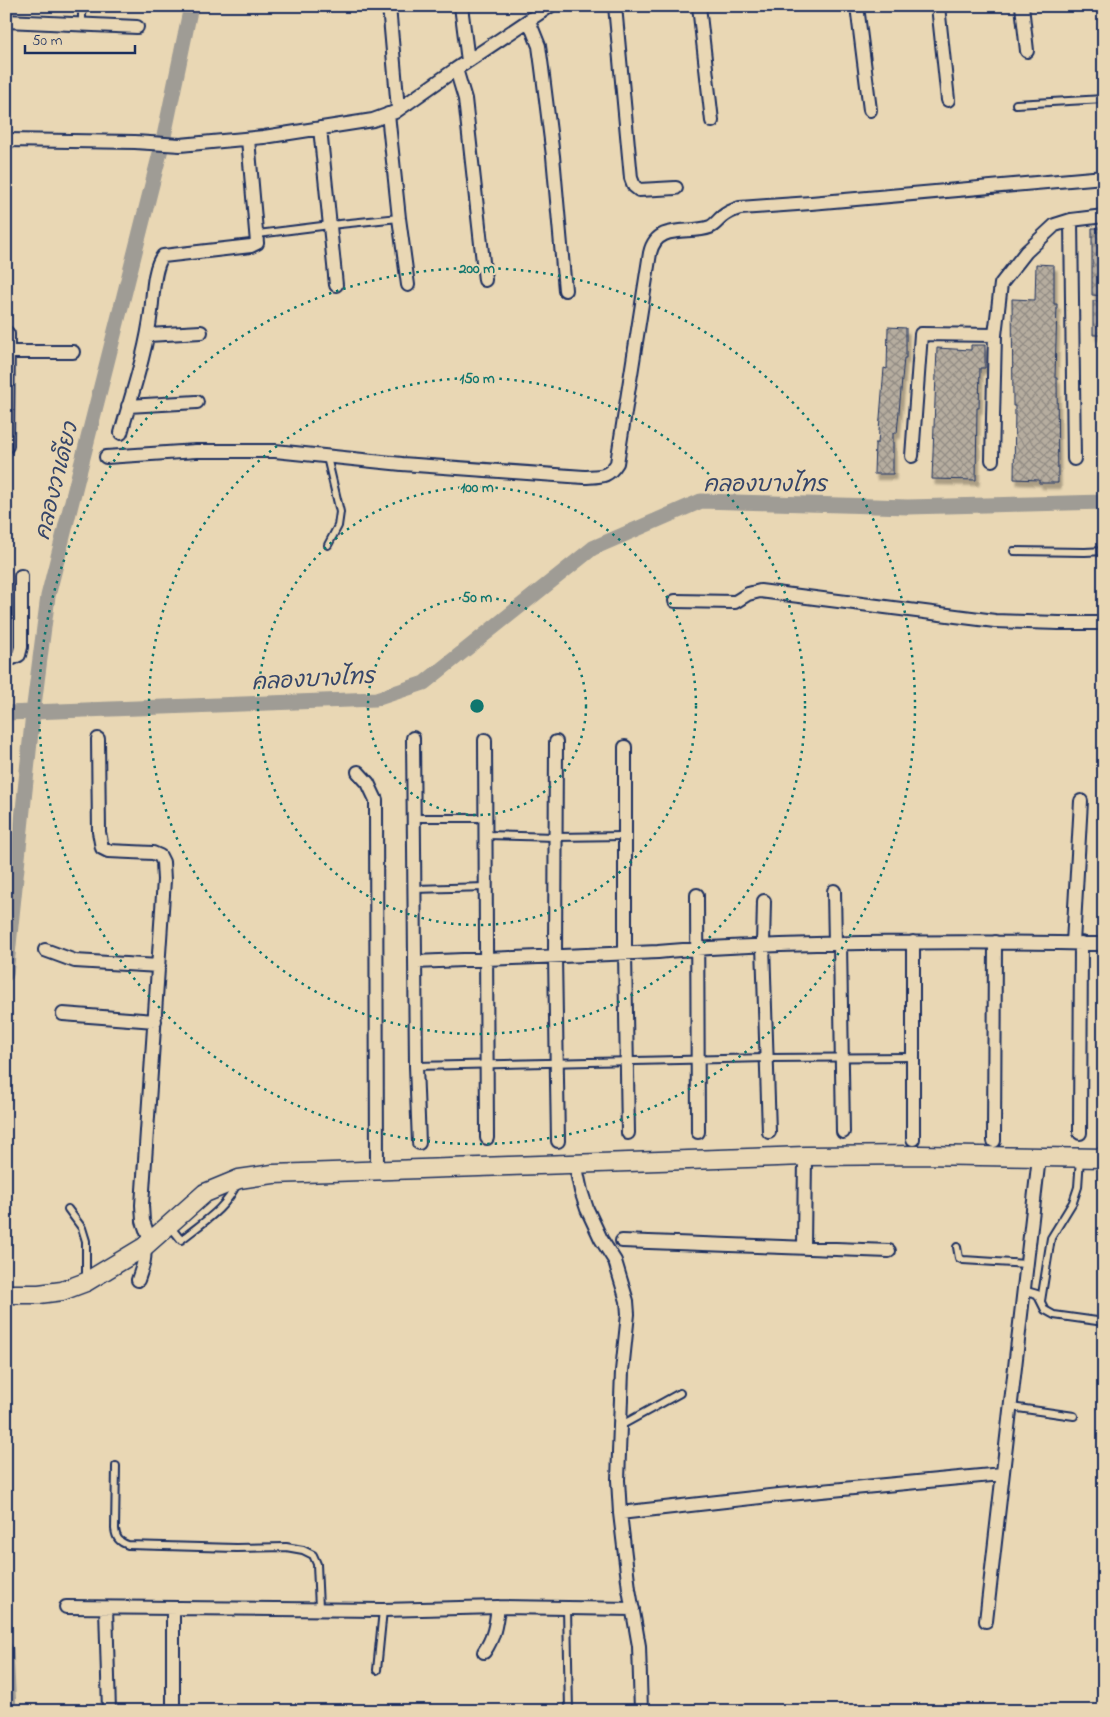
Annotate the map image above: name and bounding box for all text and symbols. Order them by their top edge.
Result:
scale bar [25,22,135,54]
text: 50 m [32,30,63,52]
text: 200 m [458,258,495,280]
text: 150 m [459,368,495,390]
water label: คลองวาเดียว [28,418,88,544]
water label: คลองบางไทร [703,469,829,502]
text: 100 m [460,477,494,499]
text: 50 m [462,587,493,609]
water label: คลองบางไทร [251,661,378,700]
centre of rings [468,697,486,715]

